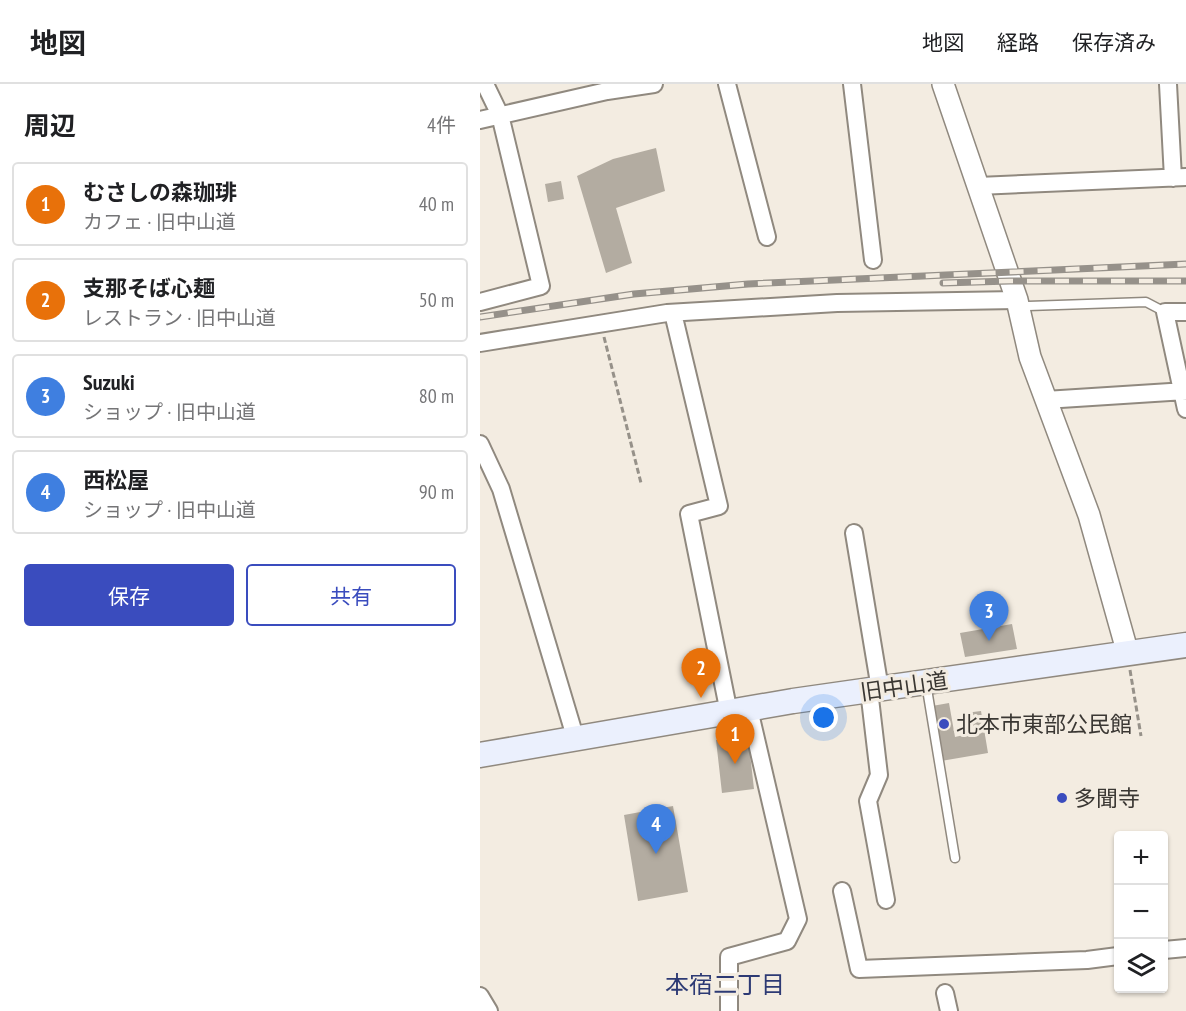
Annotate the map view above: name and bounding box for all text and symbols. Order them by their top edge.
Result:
text: 地図 [30,24,86,61]
text: 地図 [922,29,964,56]
text: 経路 [997,29,1039,56]
text: 保存済み [1072,29,1156,56]
text: 周辺 [24,109,76,142]
text: 4件 [427,112,456,138]
text: むさしの森珈琲 [83,178,237,206]
text: 1 [41,191,50,217]
text: 40 m [419,191,454,217]
text: カフェ · 旧中山道 [83,209,236,235]
text: 支那そば心麺 [83,274,215,302]
text: 2 [41,287,50,313]
text: 50 m [419,287,454,313]
text: レストラン · 旧中山道 [83,305,276,331]
text: Suzuki [83,368,135,396]
text: 3 [41,383,50,409]
text: 80 m [419,383,454,409]
text: ショップ · 旧中山道 [83,399,256,425]
text: 西松屋 [83,466,149,494]
text: 4 [41,479,50,505]
text: 90 m [419,479,454,505]
text: ショップ · 旧中山道 [83,497,256,523]
button: 保存 [24,564,234,626]
button: 共有 [246,564,456,626]
pin: 3 [970,592,1008,641]
pin: 2 [682,648,720,698]
street label: 旧中山道 [858,666,950,706]
your location [809,703,838,732]
place label: 北本市東部公民館 [956,710,1132,738]
pin: 1 [716,714,754,764]
marker: 北本市東部公民館 [937,717,951,731]
place label: 多聞寺 [1074,784,1140,812]
marker: 多聞寺 [1055,791,1069,805]
pin: 4 [636,804,675,854]
map controls [1114,831,1168,993]
button: + [1114,831,1168,885]
button: − [1114,885,1168,939]
button: layers [1114,939,1168,993]
district label: 本宿二丁目 [665,969,785,1000]

